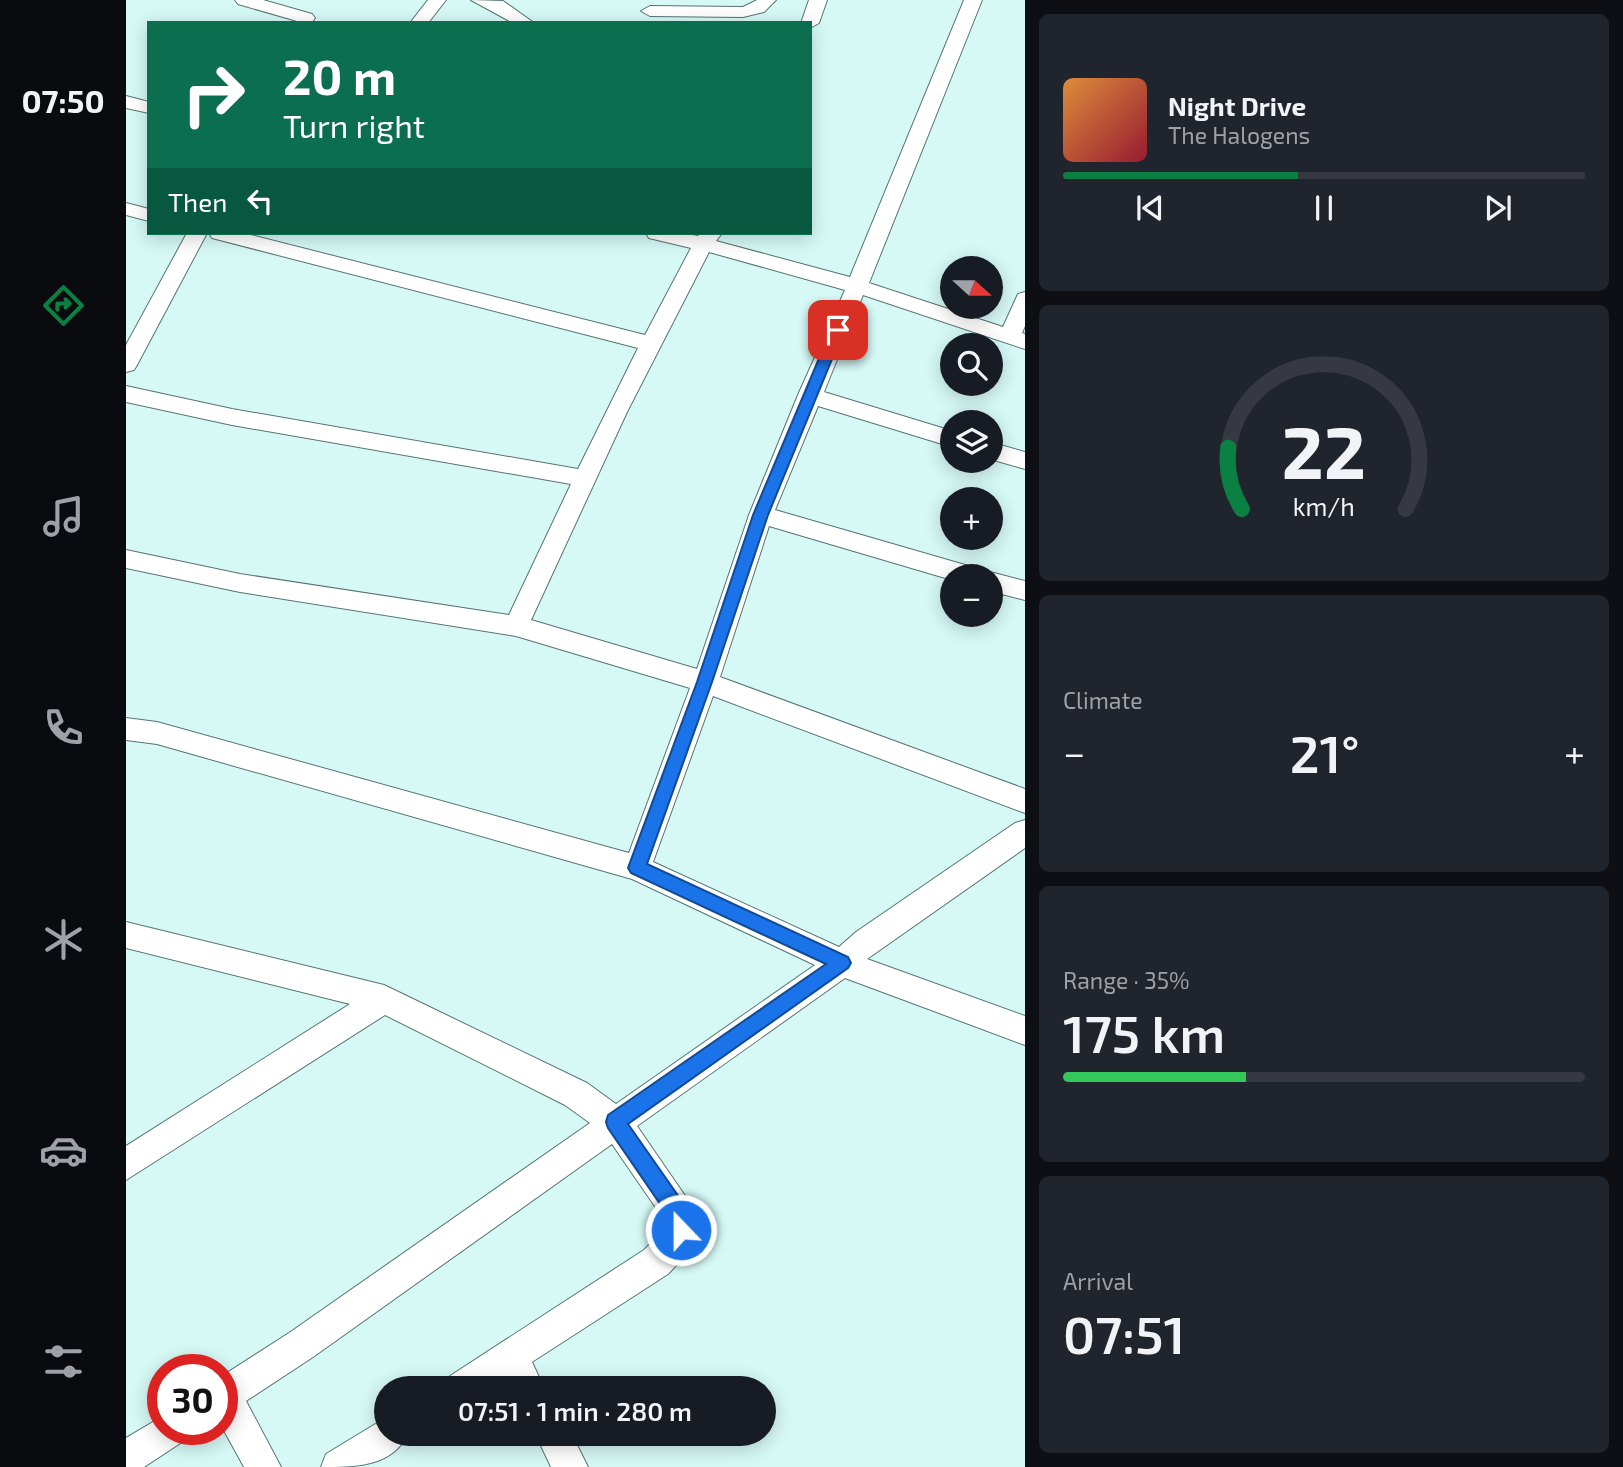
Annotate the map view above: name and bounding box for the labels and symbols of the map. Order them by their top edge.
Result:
north arrow [940,256,1003,318]
pin [808,300,868,360]
position arrow [644,1193,718,1267]
speed limit sign: 30 [147,1354,238,1445]

